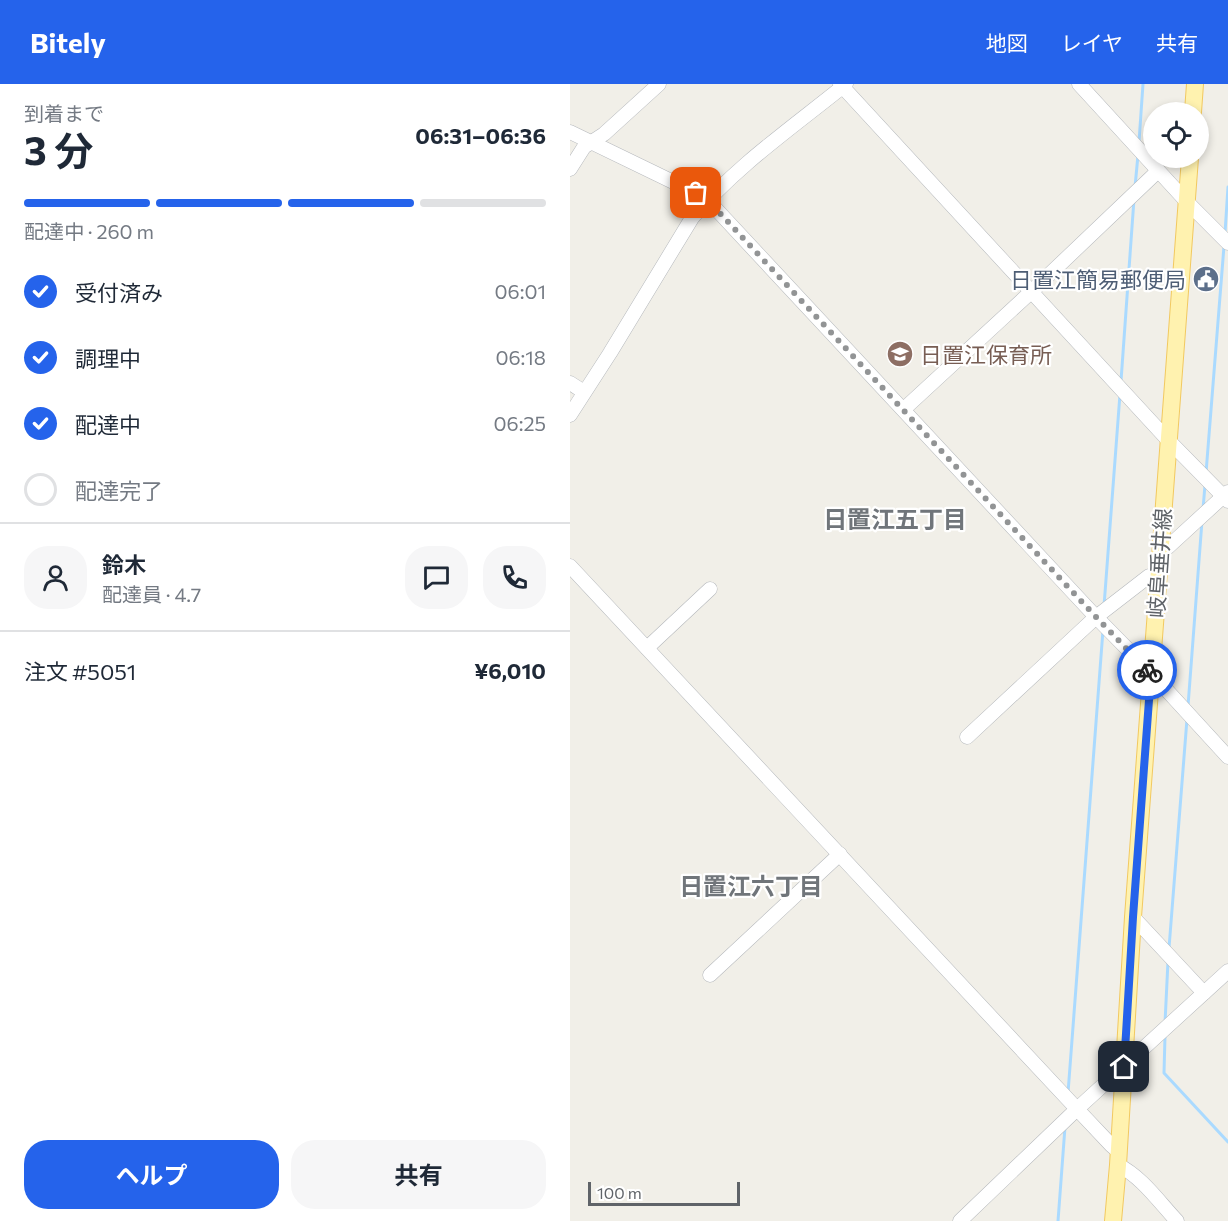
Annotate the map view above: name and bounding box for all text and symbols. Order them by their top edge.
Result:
text: Bitely [30,25,106,59]
text: 地図 [986,30,1028,55]
text: レイヤ [1061,30,1123,55]
text: 共有 [1156,30,1198,55]
text: 到着まで [24,101,104,125]
map controls [1143,102,1209,168]
button: locate [1143,102,1209,168]
text: 06:31–06:36 [415,122,546,149]
text: 3 分 [24,125,93,173]
pin [670,167,721,218]
icon: bag [679,176,712,209]
text: 配達中 · 260 m [24,219,154,243]
public building icon: 日置江簡易郵便局 [1191,264,1221,294]
place label: 日置江簡易郵便局 [1010,266,1186,293]
icon: check [24,275,57,308]
text: 受付済み [75,279,163,306]
text: 06:01 [494,279,546,303]
school or university icon: 日置江保育所 [885,339,915,369]
icon: check [24,341,57,374]
place label: 日置江保育所 [920,341,1052,368]
text: 調理中 [75,345,141,372]
text: 06:18 [495,345,546,369]
icon: check [24,407,57,440]
text: 配達中 [75,411,141,438]
text: 06:25 [494,411,546,435]
text: 配達完了 [75,477,163,504]
district label: 日置江五丁目 [823,504,967,533]
street label: 岐阜垂井線 [1142,507,1176,619]
button: person [24,546,87,609]
button: chat [405,546,468,609]
button: phone [483,546,546,609]
text: 鈴木 [102,551,146,578]
text: 配達員 · 4.7 [102,582,201,606]
courier [1117,640,1177,700]
icon: bike [1131,654,1164,687]
text: ¥6,010 [474,657,546,684]
text: 注文 #5051 [24,658,136,685]
district label: 日置江六丁目 [679,871,823,900]
pin [1098,1041,1149,1092]
icon: home [1107,1050,1140,1083]
button: ヘルプ [24,1140,279,1209]
button: 共有 [291,1140,546,1209]
scale bar [588,1179,740,1206]
text: 100 m [597,1183,642,1202]

